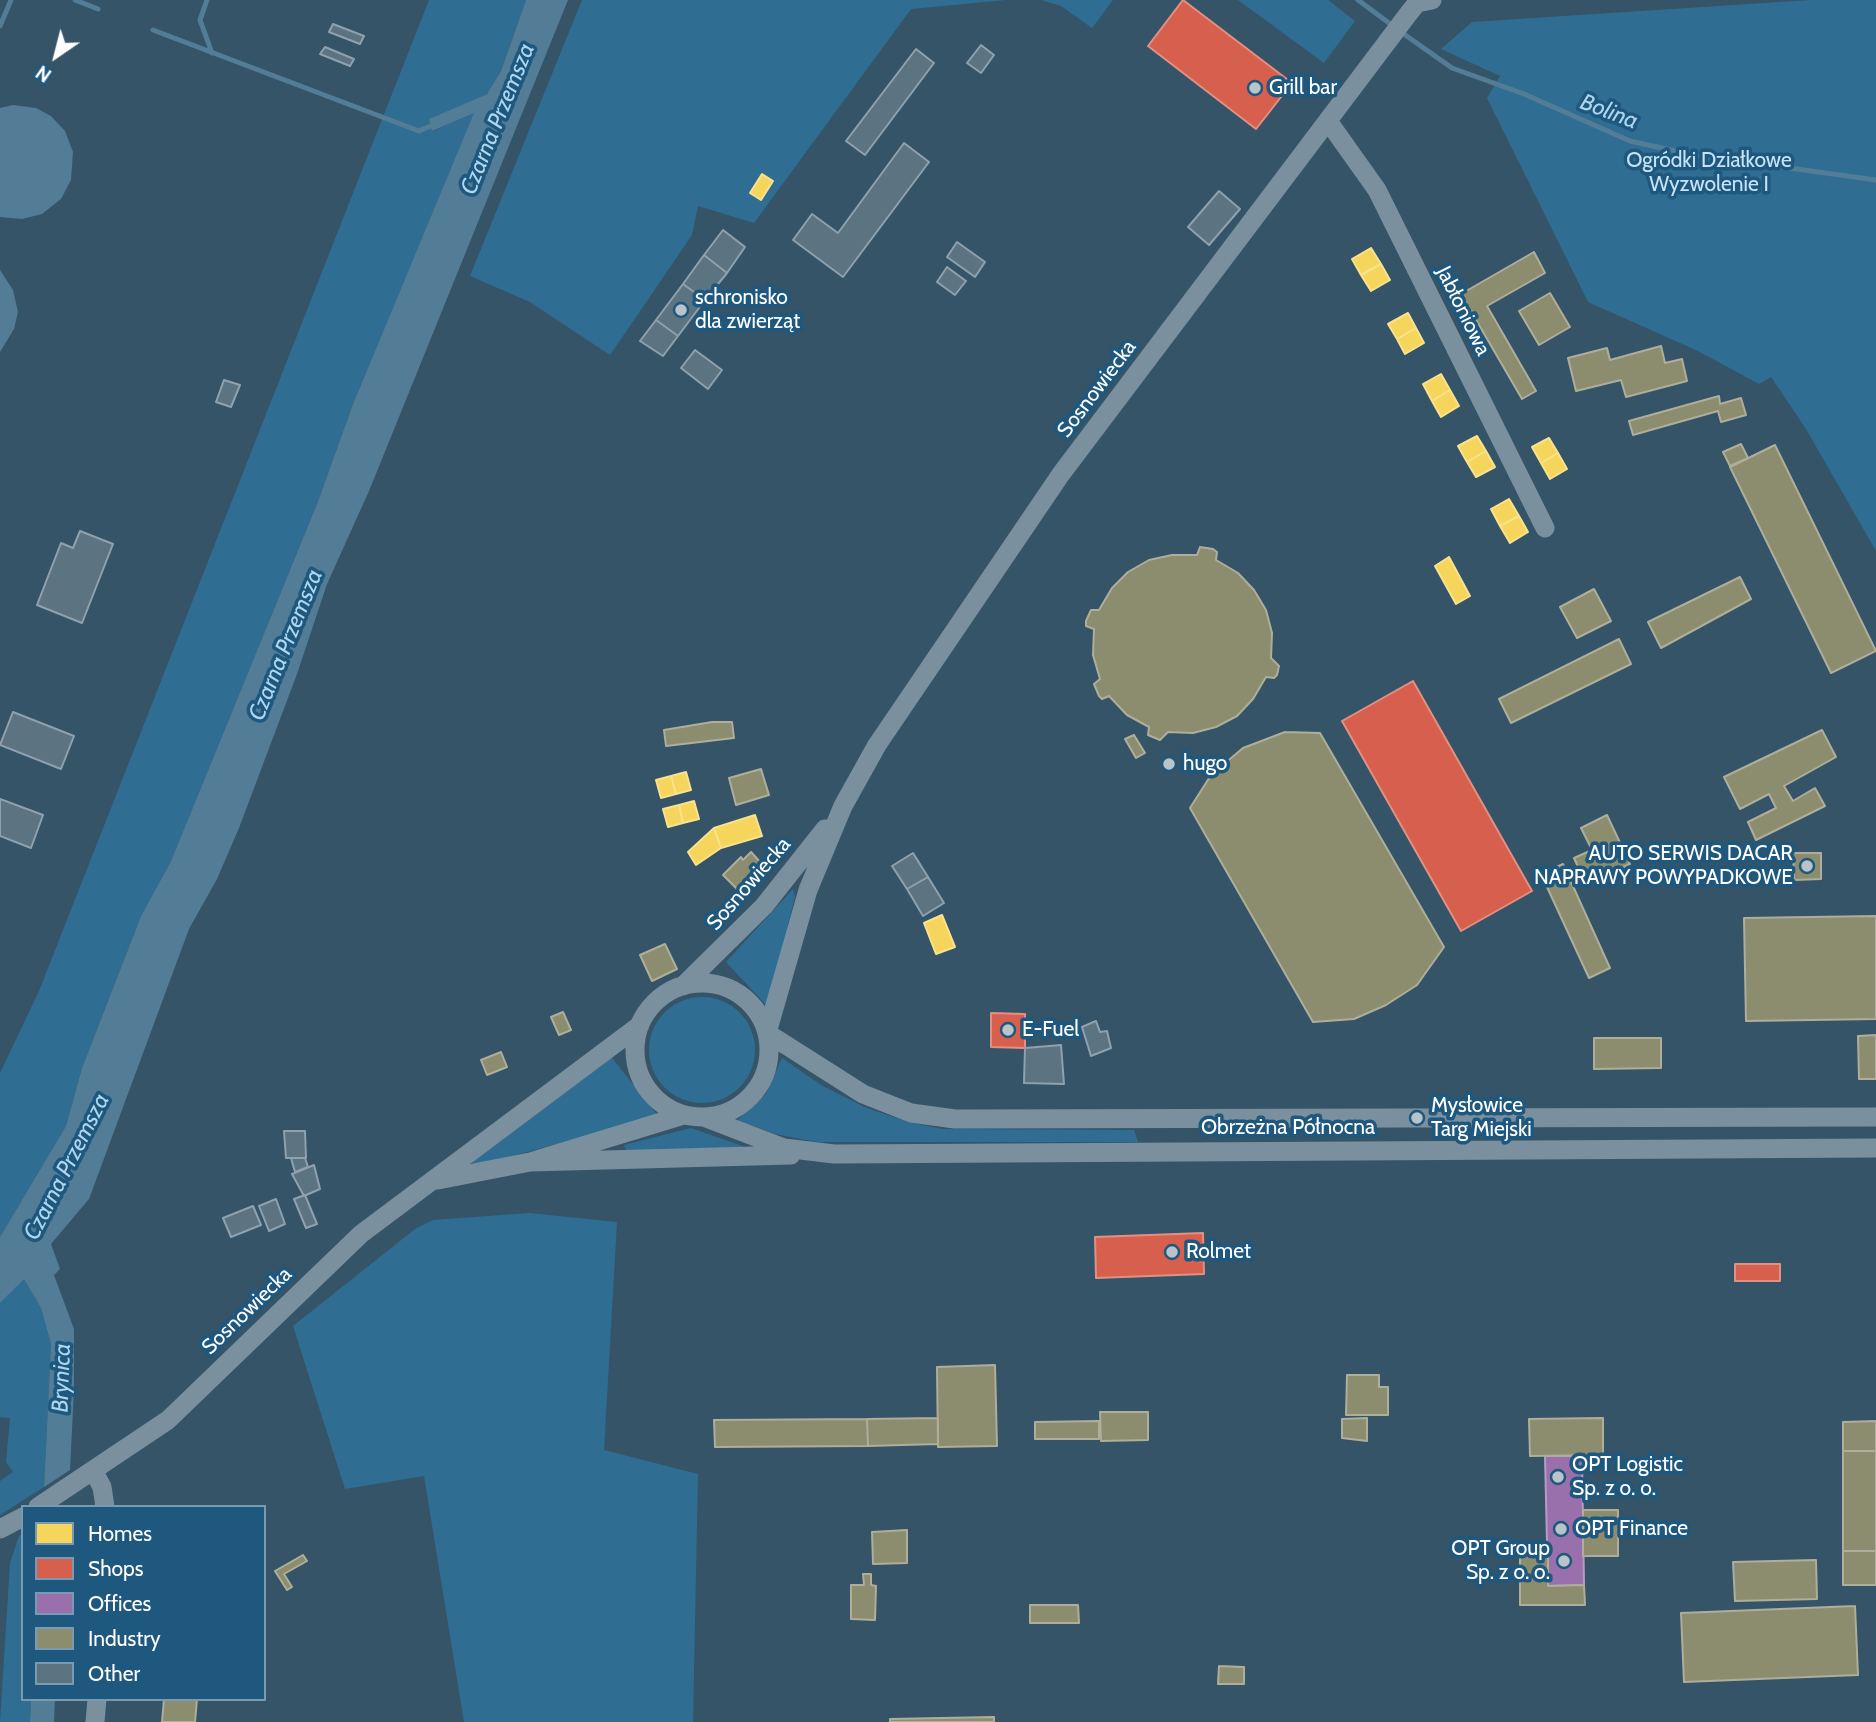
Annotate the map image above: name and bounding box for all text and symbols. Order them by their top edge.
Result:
north arrow [21,21,91,91]
water label: Czarna Przemsza [455,39,541,199]
text: N [32,60,56,87]
place label: Grill bar [1269,75,1337,101]
marker: Grill bar [1247,80,1263,96]
water label: Bolina [1576,88,1642,136]
park label: Ogródki Działkowe Wyzwolenie I [1626,148,1792,198]
street label: Jabłoniowa [1431,262,1495,360]
place label: schronisko dla zwierząt [695,285,800,335]
marker: schronisko dla zwierząt [673,302,689,318]
street label: Sosnowiecka [1052,335,1142,443]
water label: Czarna Przemsza [243,565,329,725]
place label: hugo [1183,751,1227,777]
marker: hugo [1161,756,1177,772]
street label: Sosnowiecka [702,832,796,936]
place label: AUTO SERWIS DACAR NAPRAWY POWYPADKOWE [1534,841,1793,891]
marker: AUTO SERWIS DACAR NAPRAWY POWYPADKOWE [1799,858,1815,874]
place label: E-Fuel [1022,1017,1079,1043]
marker: E-Fuel [1000,1022,1016,1038]
water label: Czarna Przemsza [18,1089,116,1245]
place label: Mysłowice Targ Miejski [1431,1093,1532,1143]
marker: Mysłowice Targ Miejski [1409,1110,1425,1126]
street label: Obrzeżna Północna [1201,1115,1375,1141]
place label: Rolmet [1186,1239,1251,1265]
marker: Rolmet [1164,1244,1180,1260]
street label: Sosnowiecka [197,1262,297,1360]
water label: Brynica [47,1343,77,1413]
place label: OPT Logistic Sp. z o. o. [1572,1452,1683,1502]
marker: OPT Logistic Sp. z o. o. [1550,1469,1566,1485]
legend [21,1505,266,1701]
place label: OPT Finance [1575,1516,1688,1542]
text: Homes [88,1521,152,1546]
marker: OPT Finance [1553,1521,1569,1537]
place label: OPT Group Sp. z o. o. [1451,1536,1550,1586]
marker: OPT Group Sp. z o. o. [1556,1553,1572,1569]
text: Shops [88,1556,143,1581]
text: Offices [88,1591,151,1616]
text: Industry [88,1626,161,1651]
text: Other [88,1661,140,1686]

